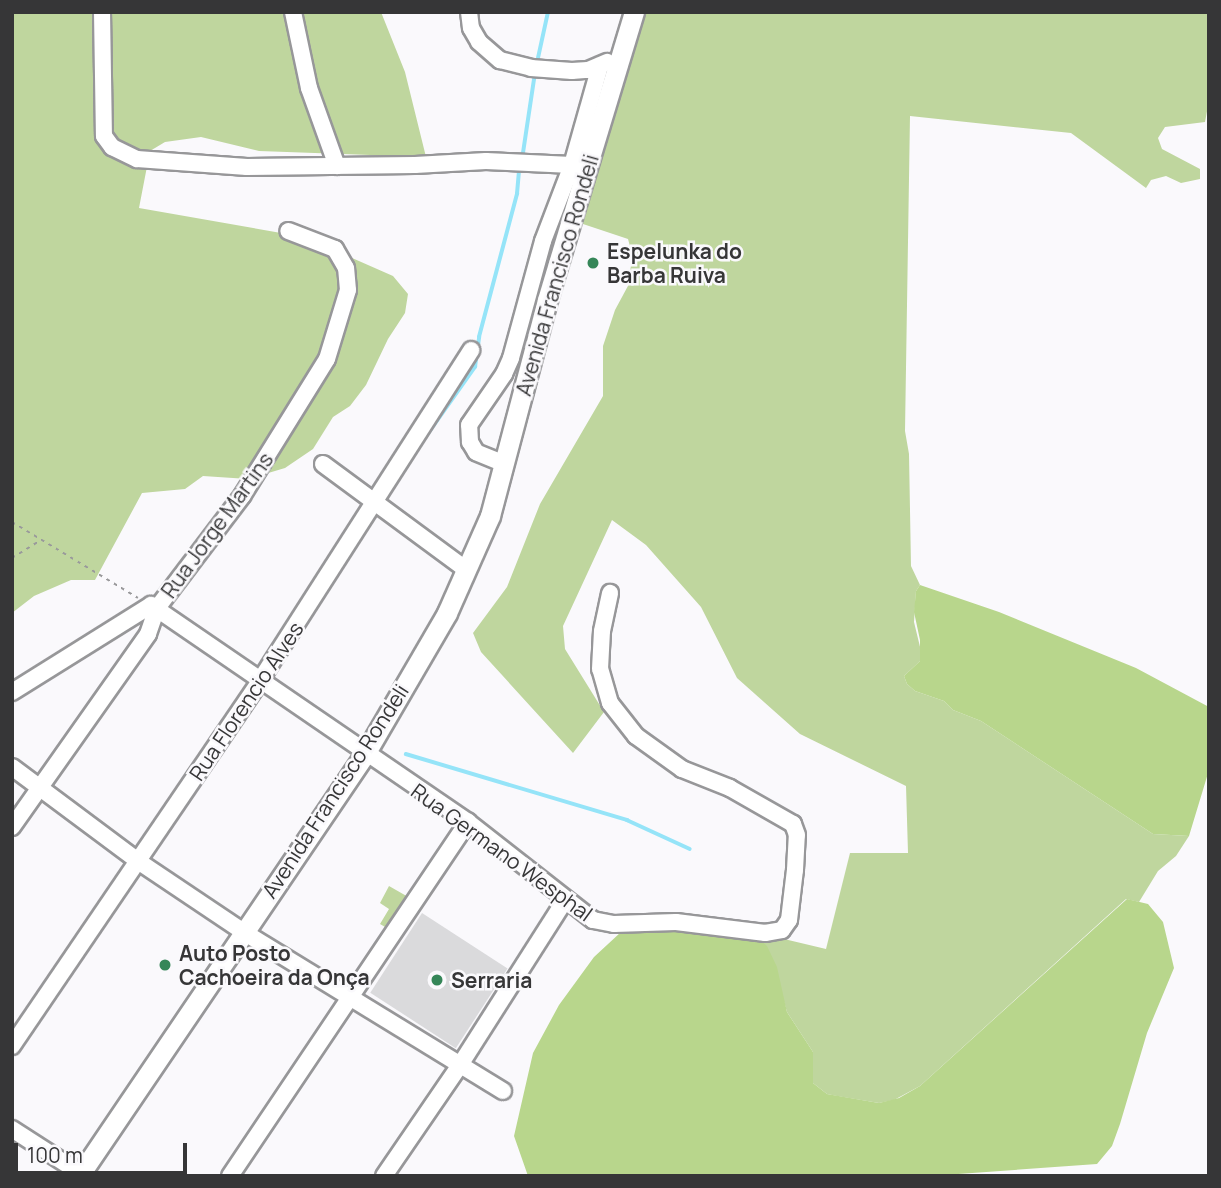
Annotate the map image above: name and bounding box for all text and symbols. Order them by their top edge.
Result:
street label: Avenida Francisco Rondeli [510,151,604,399]
place label: Espelunka do Barba Ruiva [607,238,742,288]
marker: Espelunka do Barba Ruiva [585,255,601,271]
street label: Rua Jorge Martins [156,447,278,603]
street label: Rua Florencio Alves [184,617,308,785]
street label: Avenida Francisco Rondeli [256,679,414,903]
street label: Rua Germano Wesphal [406,778,598,926]
place label: Auto Posto Cachoeira da Onça [179,940,370,990]
marker: Auto Posto Cachoeira da Onça [157,957,173,973]
place label: Serraria [451,967,532,993]
marker: Serraria [429,972,445,988]
scale bar [18,1128,191,1172]
text: 100 m [27,1141,83,1169]

